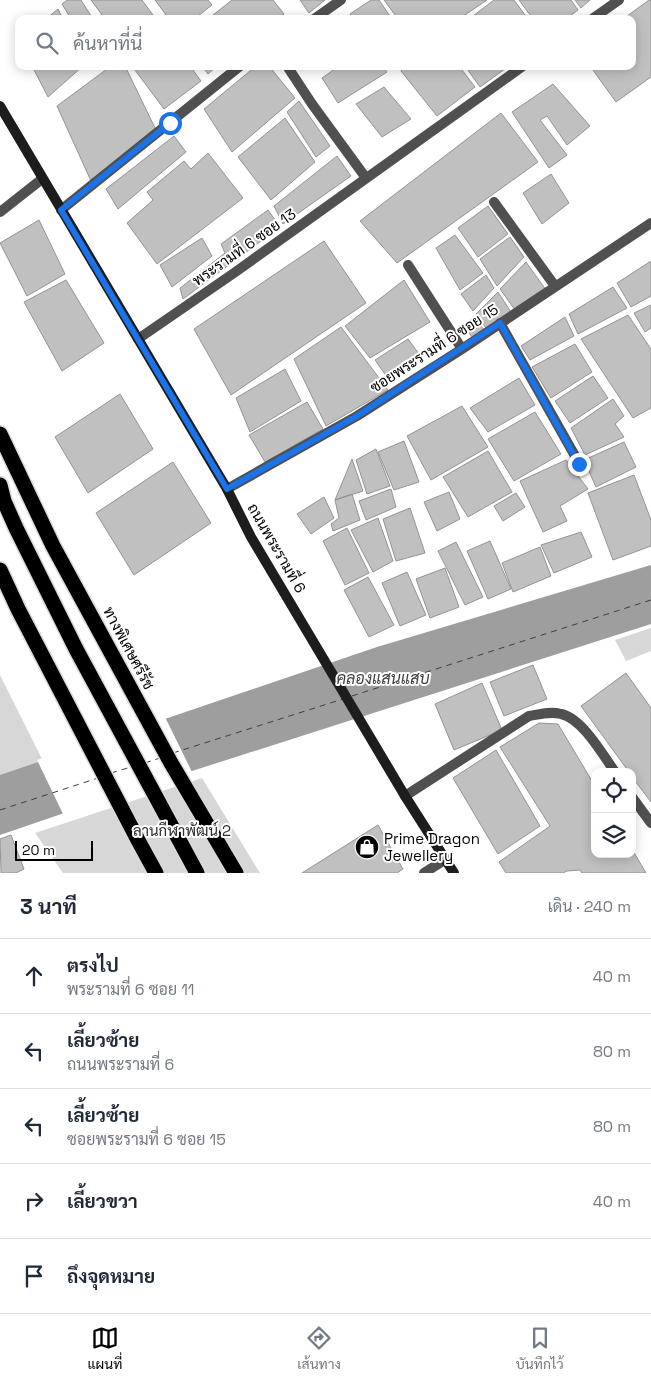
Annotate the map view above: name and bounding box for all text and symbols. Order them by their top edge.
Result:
search box [15,15,636,70]
icon: search [33,29,61,57]
text: ค้นหาที่นี่ [73,31,142,56]
route start [159,112,182,135]
street label: พระรามที่ 6 ซอย 13 [186,200,300,290]
street label: ซอยพระรามที่ 6 ซอย 15 [364,295,502,397]
route end [568,453,591,476]
street label: ถนนพระรามที่ 6 [244,497,315,596]
street label: ทางพิเศษศรีรัช [99,603,159,693]
water label: คลองแสนแสบ [336,668,430,689]
map controls [591,768,636,858]
button: locate [591,768,636,813]
button: layers [591,813,636,858]
park label: ลานกีฬาพัฒน์ 2 [133,821,231,840]
place label: Prime Dragon Jewellery [384,829,480,865]
shop icon: Prime Dragon Jewellery [354,834,380,860]
scale bar [15,838,92,861]
text: 20 m [22,841,55,859]
text: 3 นาที [20,893,77,920]
text: เดิน · 240 m [548,896,631,917]
text: ตรงไป [67,953,119,978]
icon: ahead [20,962,48,990]
text: 40 m [593,966,631,987]
text: พระรามที่ 6 ซอย 11 [67,979,195,1000]
text: เลี้ยวซ้าย [67,1028,139,1053]
icon: left [20,1037,48,1065]
text: 80 m [593,1041,631,1062]
text: ถนนพระรามที่ 6 [67,1054,174,1075]
text: เลี้ยวซ้าย [67,1103,139,1128]
icon: left [20,1112,48,1140]
text: 80 m [593,1116,631,1137]
text: ซอยพระรามที่ 6 ซอย 15 [67,1129,226,1150]
icon: right [20,1187,48,1215]
text: เลี้ยวขวา [67,1189,138,1214]
text: 40 m [593,1191,631,1212]
icon: arrive [20,1262,48,1290]
text: ถึงจุดหมาย [67,1264,155,1289]
tab: แผนที่ [87,1324,122,1373]
tab: เส้นทาง [297,1324,341,1373]
tab: บันทึกไว้ [516,1324,564,1373]

